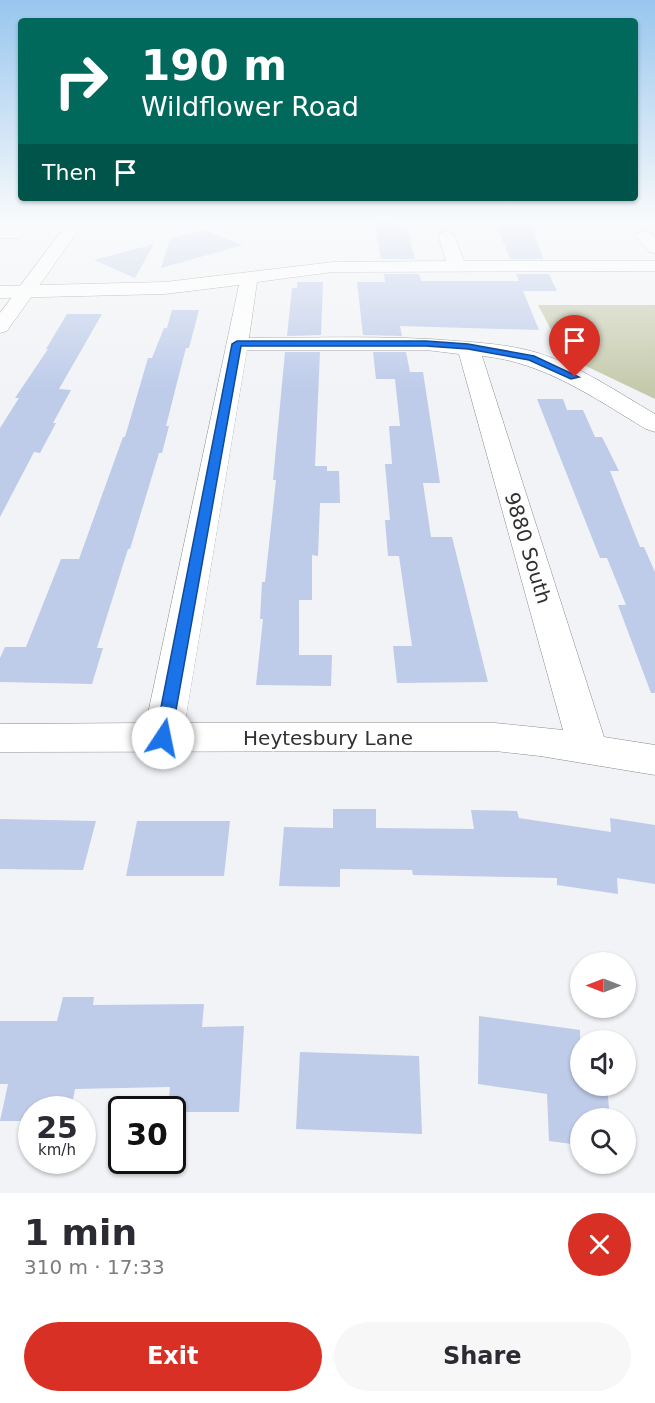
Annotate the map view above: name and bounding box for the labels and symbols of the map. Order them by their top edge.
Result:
pin [549,315,600,377]
street label: 9880 South [500,489,556,607]
position arrow [131,706,195,770]
street label: Heytesbury Lane [243,726,413,750]
north arrow [570,952,636,1018]
speed limit sign: 30 [108,1096,186,1174]

